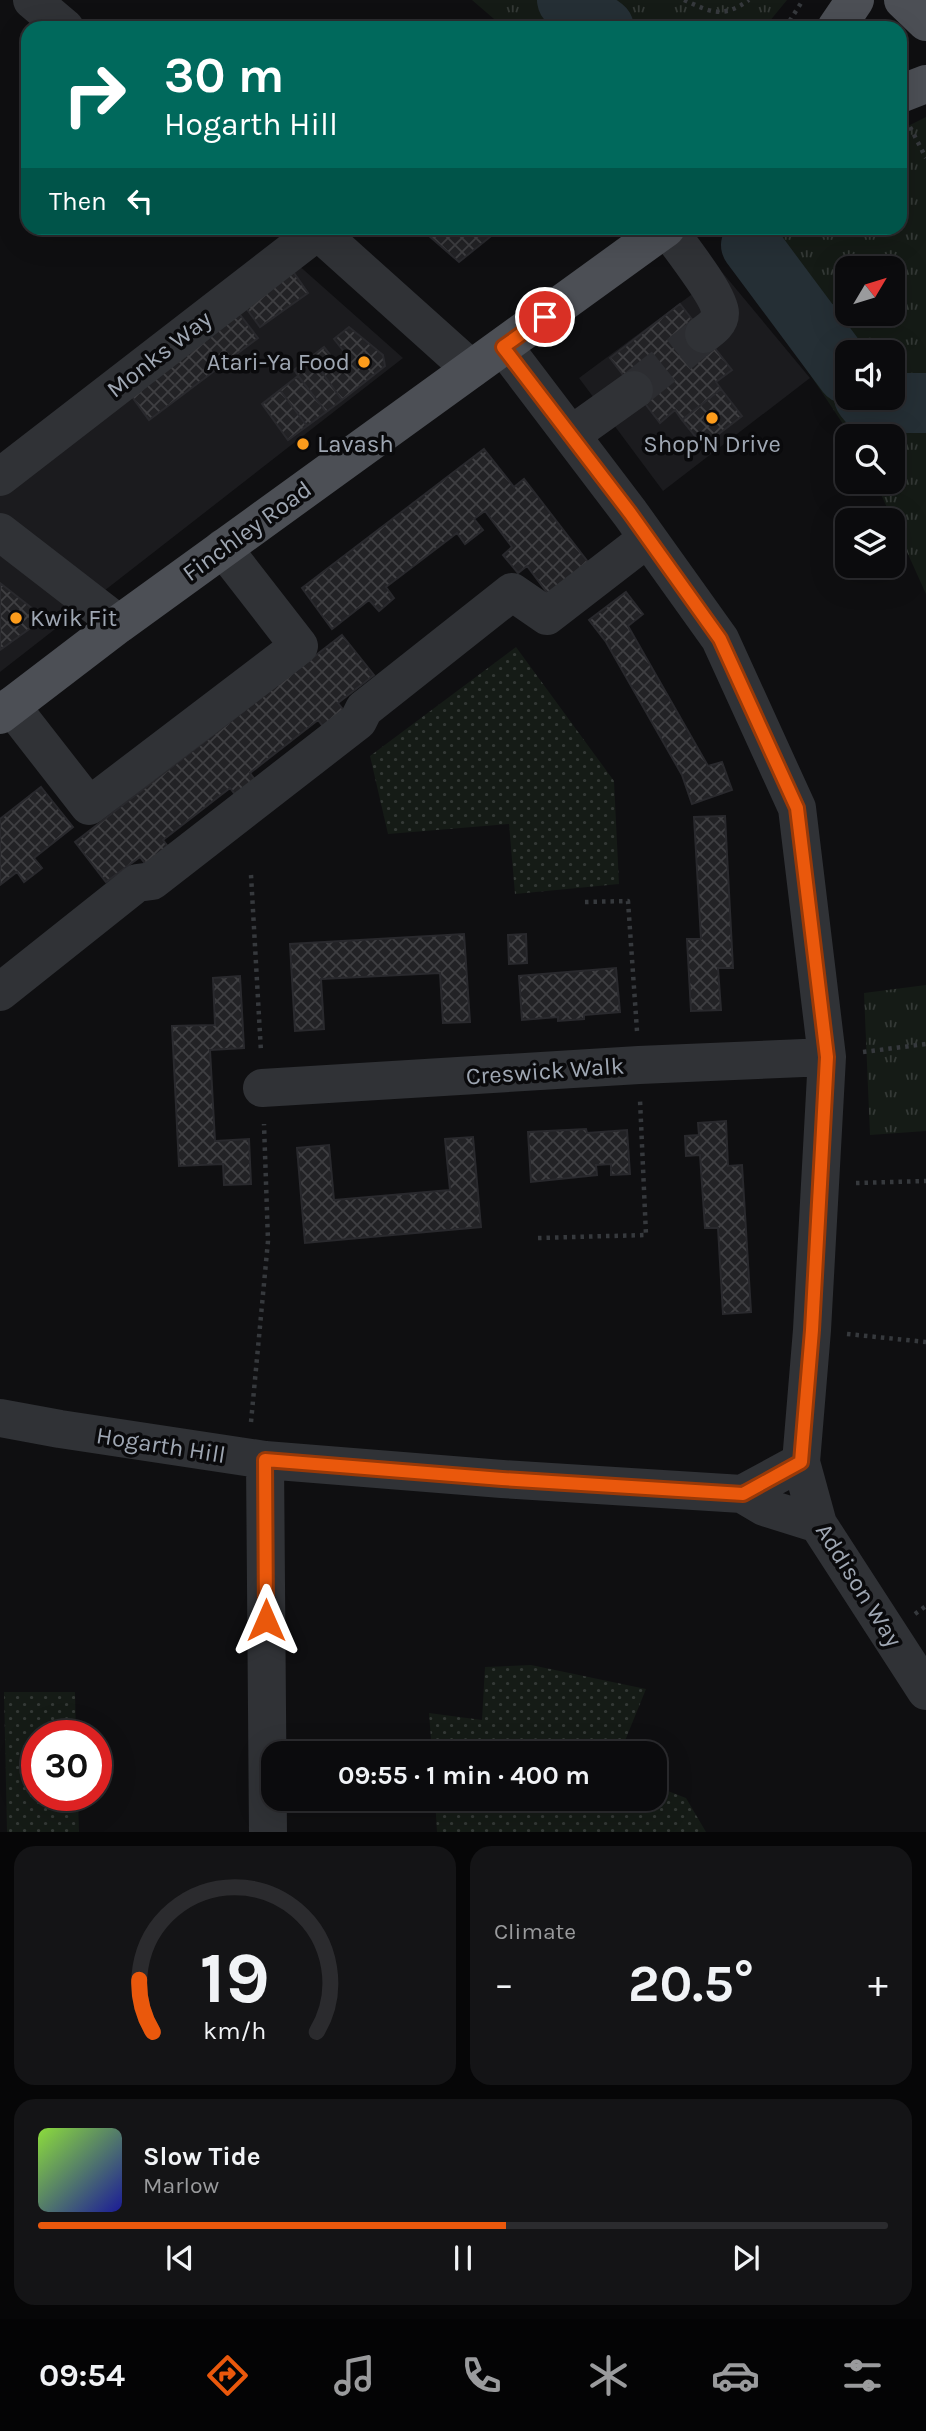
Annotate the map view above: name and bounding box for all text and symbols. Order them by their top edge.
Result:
text: 30 m [164,47,284,104]
icon: right [49,49,140,140]
text: Hogarth Hill [164,106,338,143]
icon: left [121,182,159,220]
text: Then [49,186,107,217]
north arrow [835,256,905,326]
map controls [835,256,905,578]
pin [515,287,575,347]
icon: arrive [526,298,564,336]
street label: Monks Way [101,305,217,403]
button: sound [835,340,905,410]
place label: Atari-Ya Food [207,348,350,376]
marker: Atari-Ya Food [356,354,372,370]
marker: Shop'N Drive [704,410,720,426]
button: search [835,424,905,494]
place label: Lavash [317,430,394,458]
place label: Shop'N Drive [643,430,781,458]
marker: Lavash [295,436,311,452]
street label: Finchley Road [177,475,317,587]
button: layers [835,508,905,578]
place label: Kwik Fit [30,604,117,632]
marker: Kwik Fit [8,610,24,626]
street label: Creswick Walk [465,1052,625,1090]
street label: Hogarth Hill [94,1421,228,1469]
street label: Addison Way [810,1518,908,1652]
position arrow [229,1583,303,1657]
speed limit sign: 30 [21,1720,112,1811]
text: 09:55 · 1 min · 400 m [338,1760,590,1791]
text: Climate [494,1918,576,1945]
text: 19 [200,1935,270,2020]
text: 20.5° [628,1953,754,2014]
text: − [494,1962,514,2007]
text: + [868,1962,888,2007]
text: km/h [203,2015,267,2044]
text: Slow Tide [143,2141,261,2172]
text: Marlow [143,2172,219,2199]
icon: previous [161,2239,199,2277]
icon: pause [444,2239,482,2277]
icon: next [727,2239,765,2277]
icon: directions [203,2351,252,2400]
icon: music [330,2351,379,2400]
icon: phone [457,2351,506,2400]
icon: climate [584,2351,633,2400]
icon: car [711,2351,760,2400]
icon: filters [838,2351,887,2400]
text: 09:54 [39,2357,125,2394]

